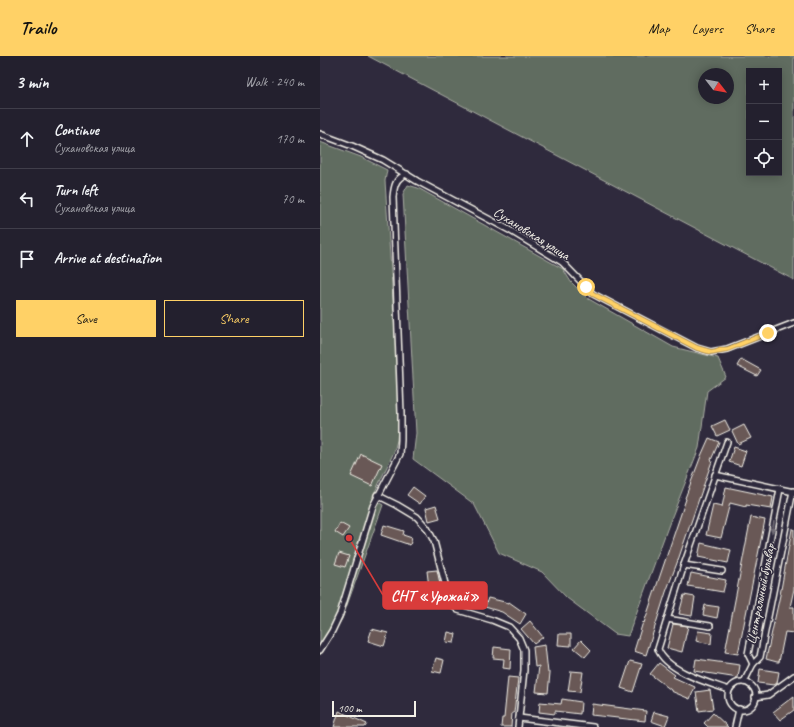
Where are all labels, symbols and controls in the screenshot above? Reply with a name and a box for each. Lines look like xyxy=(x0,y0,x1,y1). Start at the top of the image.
text: Trailo xyxy=(20,16,56,40)
text: Map xyxy=(648,20,670,37)
text: Layers xyxy=(692,20,723,37)
text: Share xyxy=(745,20,774,37)
north arrow xyxy=(698,68,734,104)
map controls xyxy=(746,68,782,176)
button: + xyxy=(746,68,782,104)
text: 3 min xyxy=(16,72,49,93)
text: Walk · 240 m xyxy=(245,74,304,90)
button: − xyxy=(746,104,782,140)
text: Continue xyxy=(54,121,99,140)
icon: ahead xyxy=(16,128,38,150)
text: 170 m xyxy=(276,131,304,147)
text: Сухановская улица xyxy=(54,140,135,156)
button: locate xyxy=(746,140,782,176)
text: Turn left xyxy=(54,181,97,200)
icon: left xyxy=(16,188,38,210)
text: 70 m xyxy=(282,191,304,207)
text: Сухановская улица xyxy=(54,200,135,216)
street label: Сухановская улица xyxy=(490,203,574,264)
icon: arrive xyxy=(16,248,38,270)
text: Arrive at destination xyxy=(54,249,161,268)
route start xyxy=(577,278,595,296)
button: Save xyxy=(16,300,156,337)
button: Share xyxy=(164,300,304,337)
route end xyxy=(759,324,777,342)
one-way arrow xyxy=(769,521,775,534)
street label: Центральный бульвар xyxy=(742,542,779,646)
callout: СНТ «Урожай» xyxy=(383,582,487,609)
text: СНТ «Урожай» xyxy=(391,587,479,606)
scale bar xyxy=(332,699,416,718)
text: 100 m xyxy=(338,701,362,715)

